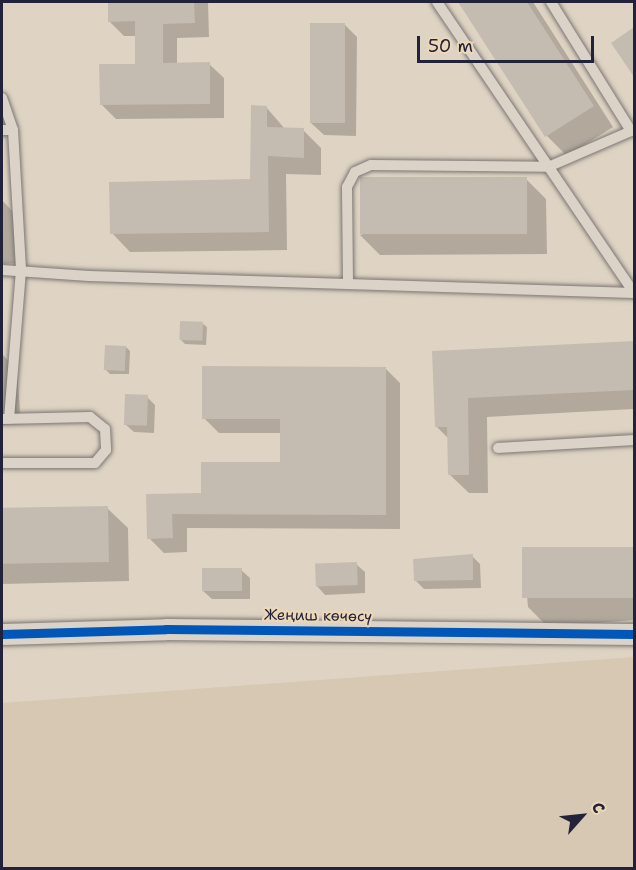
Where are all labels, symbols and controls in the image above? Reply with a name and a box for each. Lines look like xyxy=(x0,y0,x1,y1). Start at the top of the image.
scale bar xyxy=(420,24,597,62)
text: 50 m xyxy=(428,34,473,58)
street label: Жеңиш көчөсү xyxy=(264,606,372,626)
north arrow xyxy=(552,786,612,846)
text: С xyxy=(587,798,610,817)

